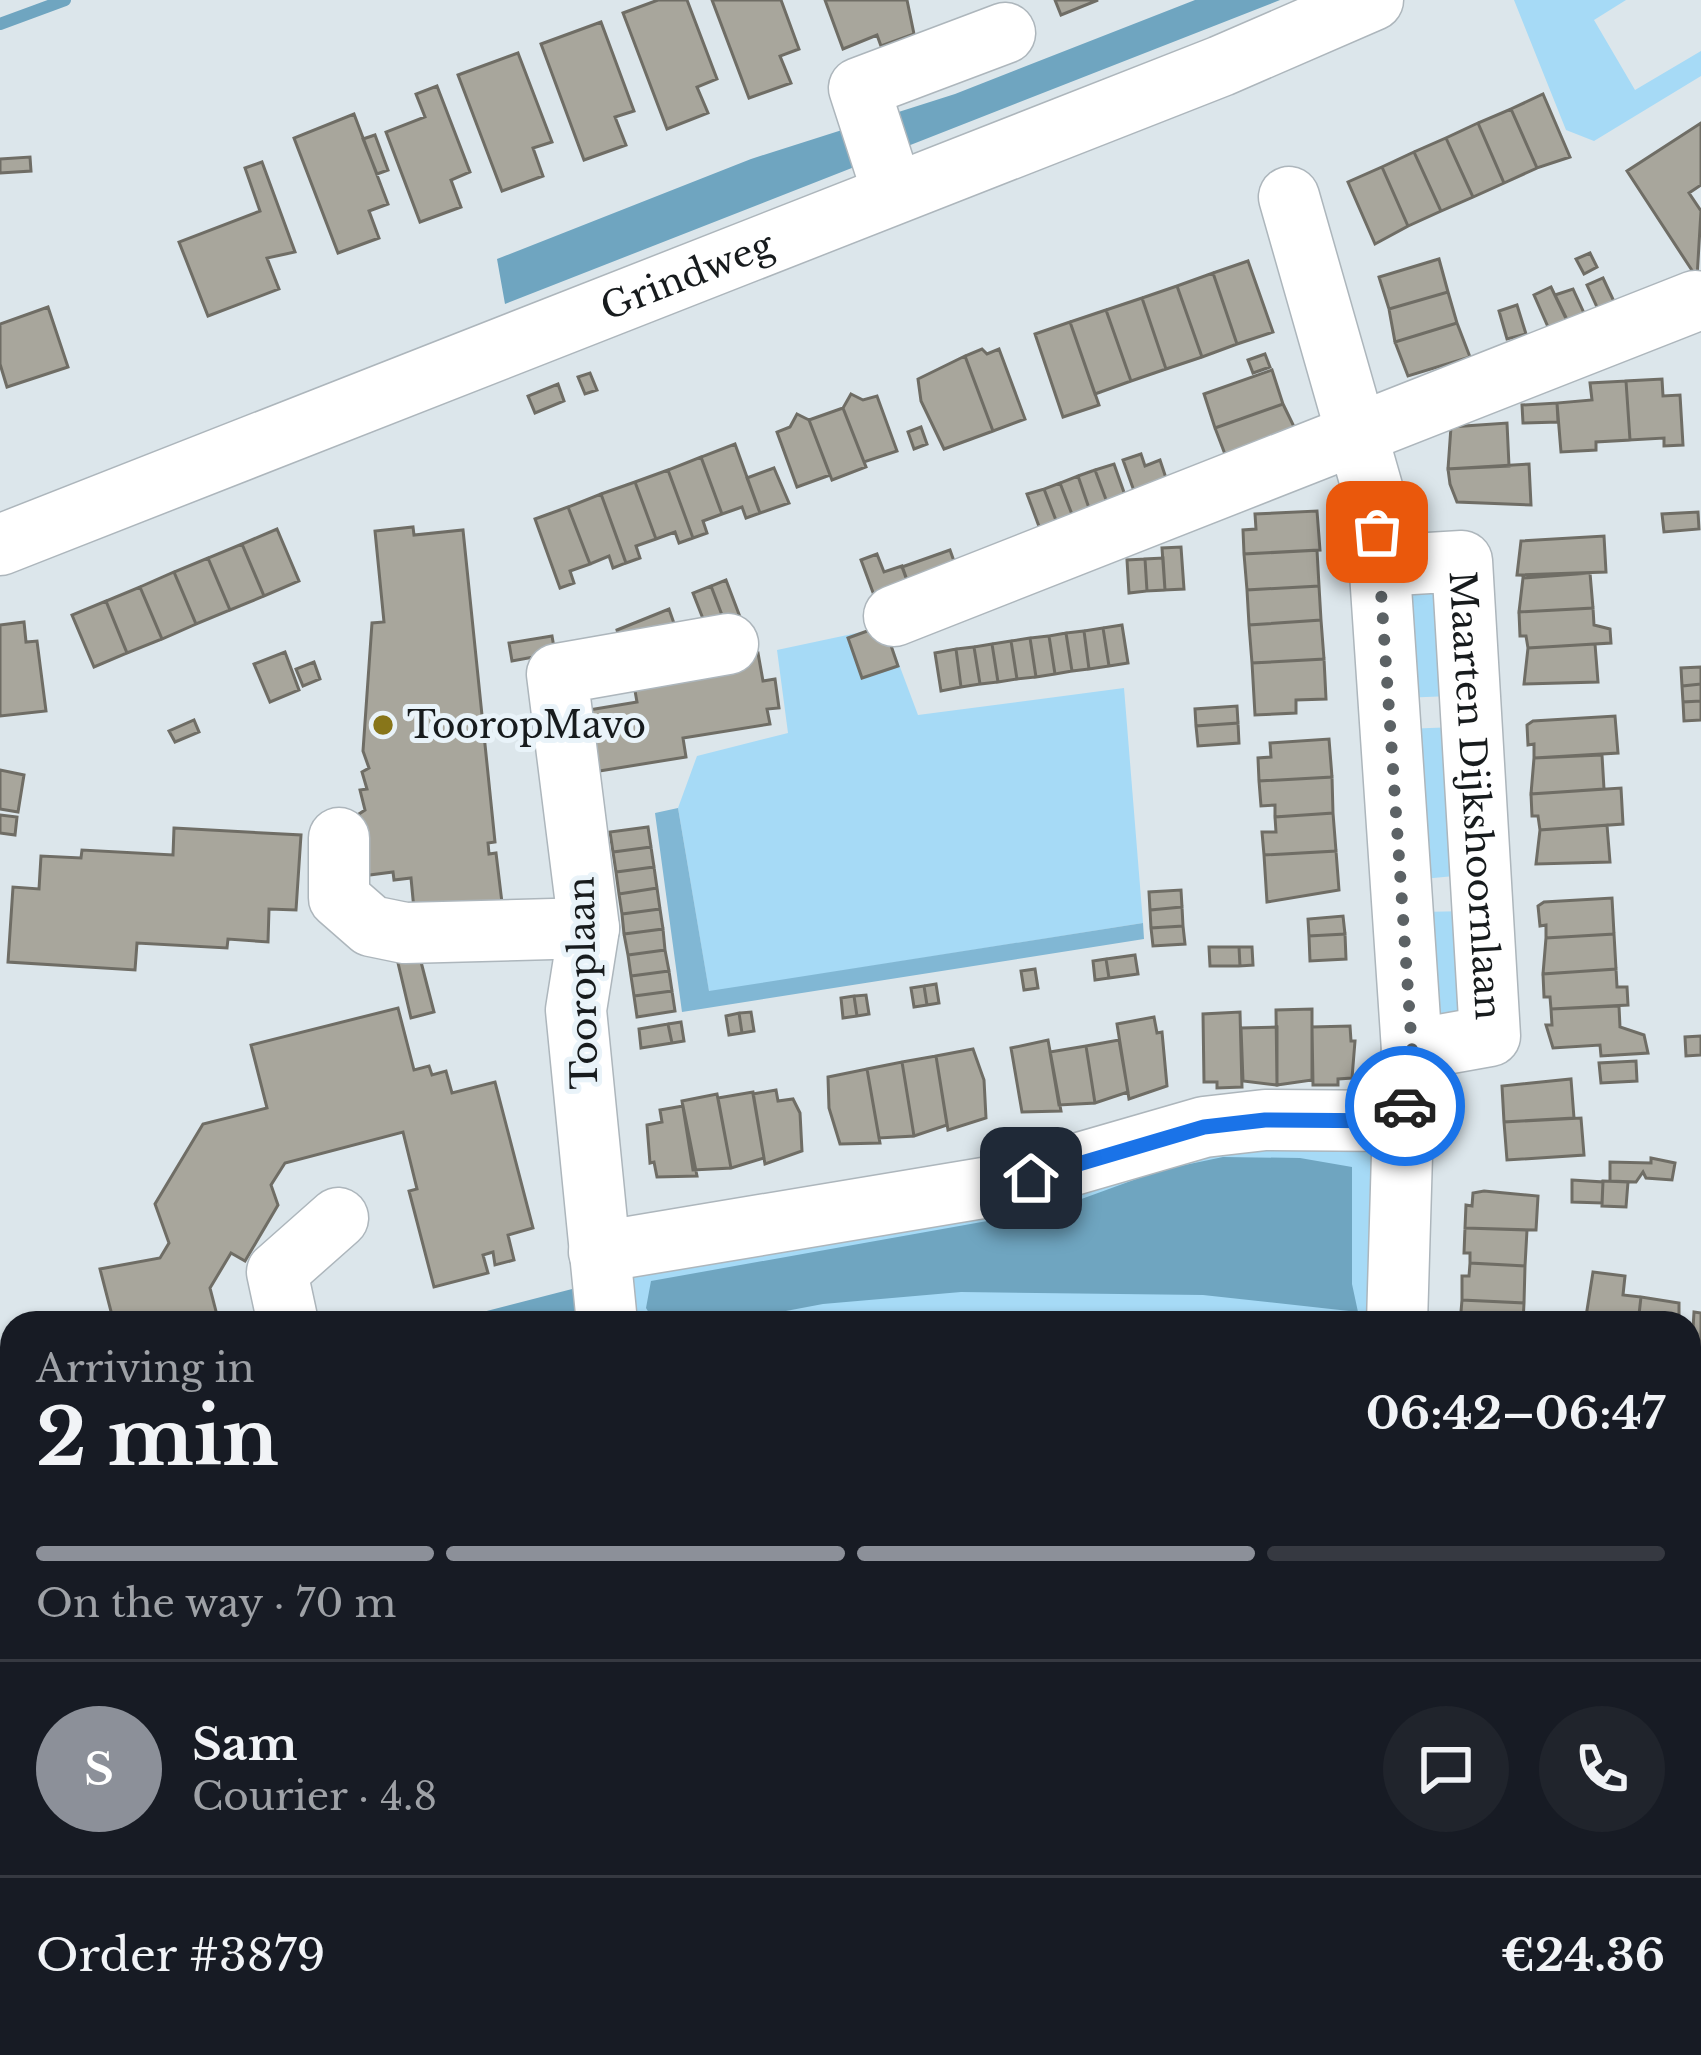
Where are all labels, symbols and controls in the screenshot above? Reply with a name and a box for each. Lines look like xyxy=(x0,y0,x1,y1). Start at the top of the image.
street label: Grindweg xyxy=(594,221,780,330)
pin xyxy=(1326,481,1428,583)
icon: bag xyxy=(1344,499,1410,565)
street label: Maarten Dijkshoornlaan xyxy=(1440,570,1512,1021)
place label: TooropMavo xyxy=(407,703,646,748)
marker: TooropMavo xyxy=(370,712,396,738)
street label: Tooroplaan xyxy=(559,876,607,1090)
courier xyxy=(1345,1046,1465,1166)
icon: car xyxy=(1372,1073,1438,1139)
pin xyxy=(980,1127,1082,1229)
icon: home xyxy=(998,1145,1064,1211)
text: Arriving in xyxy=(36,1344,255,1393)
text: 06:42–06:47 xyxy=(1366,1385,1665,1441)
text: 2 min xyxy=(36,1389,279,1486)
text: On the way · 70 m xyxy=(36,1579,396,1628)
button: chat xyxy=(1383,1706,1509,1832)
button: phone xyxy=(1539,1706,1665,1832)
text: Sam xyxy=(192,1716,297,1772)
text: S xyxy=(84,1741,114,1797)
text: Courier · 4.8 xyxy=(192,1772,437,1821)
text: Order #3879 xyxy=(36,1927,325,1983)
text: €24.36 xyxy=(1501,1927,1665,1983)

